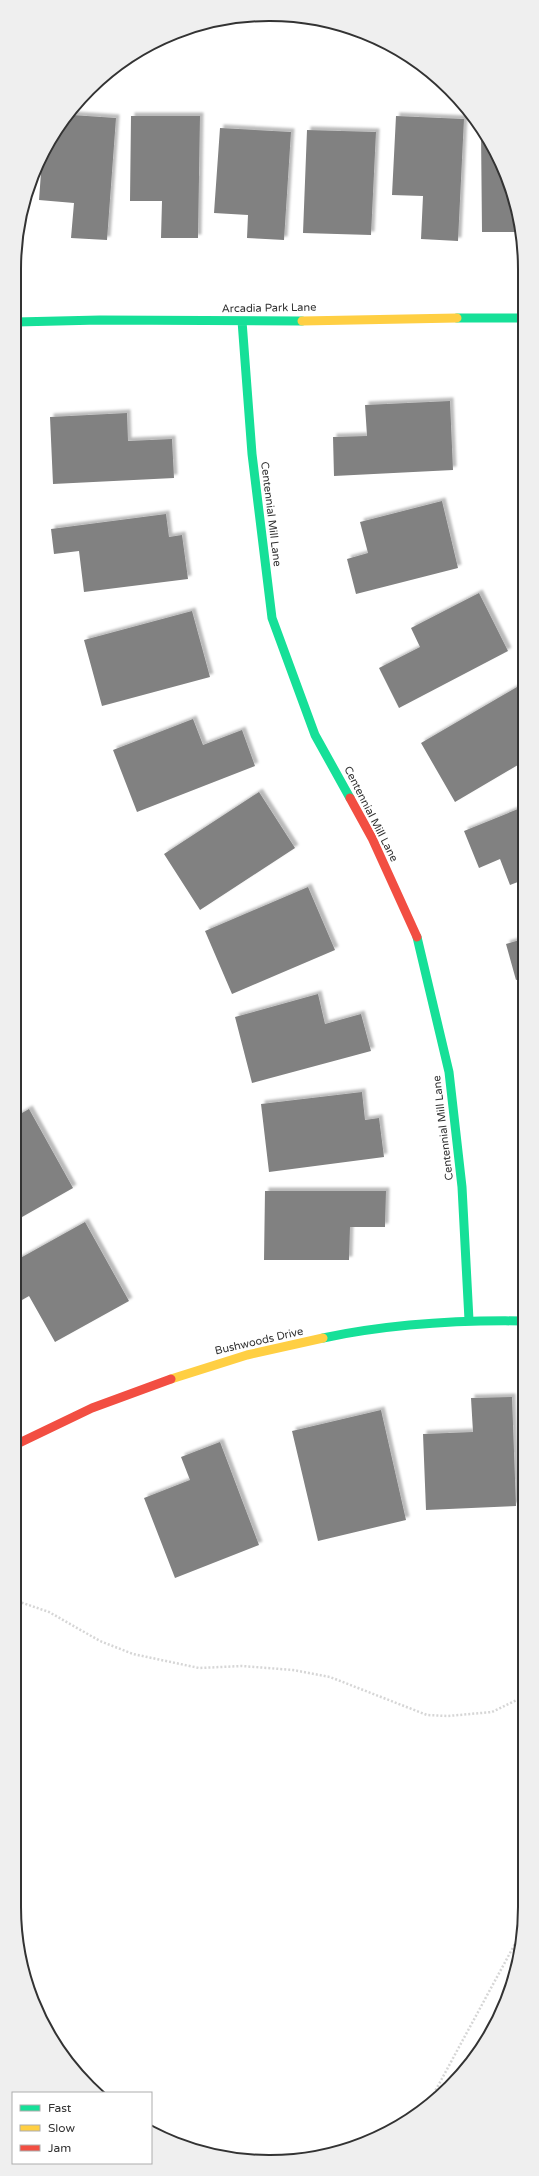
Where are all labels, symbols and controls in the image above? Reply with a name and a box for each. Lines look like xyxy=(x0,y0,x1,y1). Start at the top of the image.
street label: Arcadia Park Lane xyxy=(222,301,316,315)
street label: Centennial Mill Lane xyxy=(258,461,284,567)
street label: Centennial Mill Lane xyxy=(341,764,401,864)
street label: Centennial Mill Lane xyxy=(430,1075,456,1181)
street label: Bushwoods Drive xyxy=(214,1325,304,1357)
legend xyxy=(12,2092,152,2164)
text: Fast xyxy=(48,2101,72,2115)
text: Slow xyxy=(48,2121,75,2135)
text: Jam xyxy=(48,2141,71,2155)

